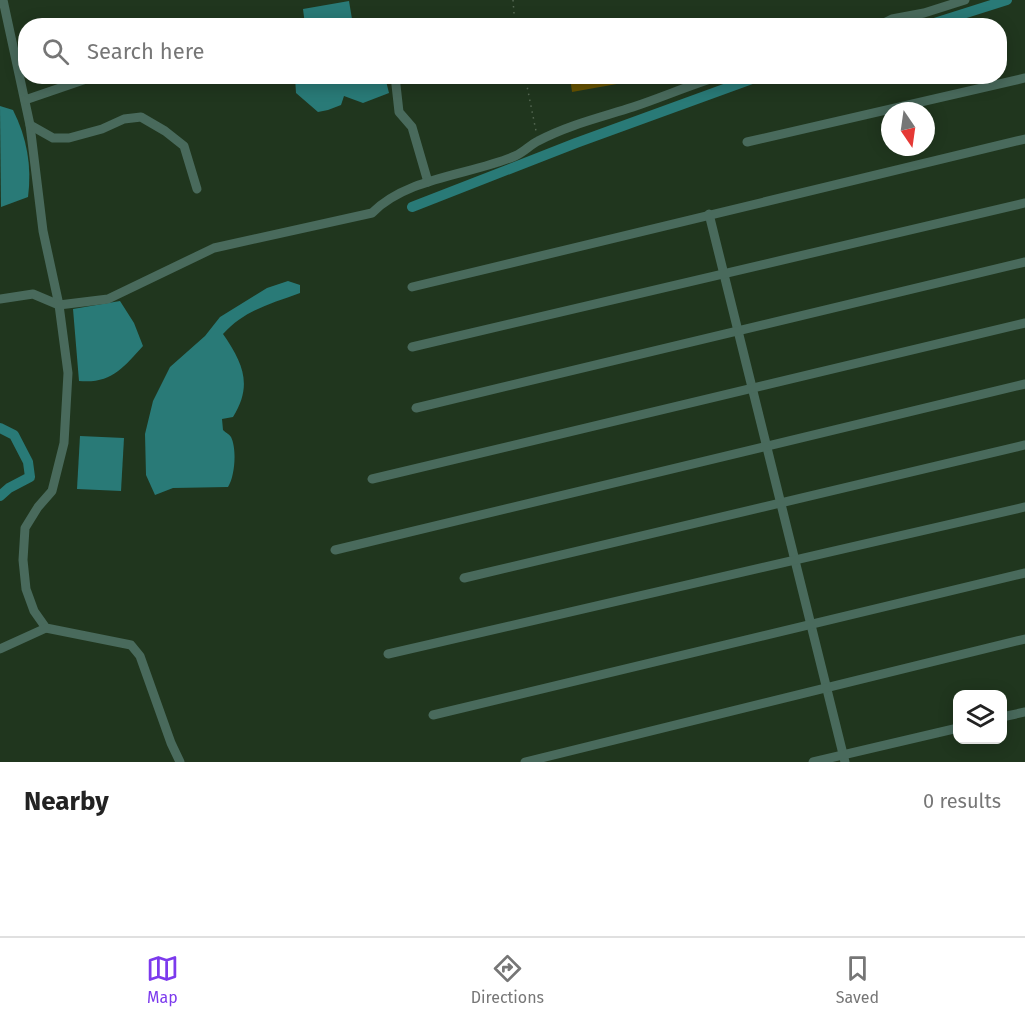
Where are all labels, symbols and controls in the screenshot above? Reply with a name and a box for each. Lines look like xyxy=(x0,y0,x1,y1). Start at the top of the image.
search box xyxy=(18,18,1007,84)
icon: search xyxy=(39,35,72,68)
text: Search here xyxy=(87,38,205,65)
north arrow xyxy=(881,102,935,156)
map controls xyxy=(953,690,1007,744)
button: layers xyxy=(953,690,1007,744)
text: Nearby xyxy=(24,786,109,817)
text: 0 results xyxy=(923,789,1001,813)
tab: Map xyxy=(146,952,179,1007)
tab: Directions xyxy=(471,952,544,1007)
tab: Saved xyxy=(836,952,879,1007)

